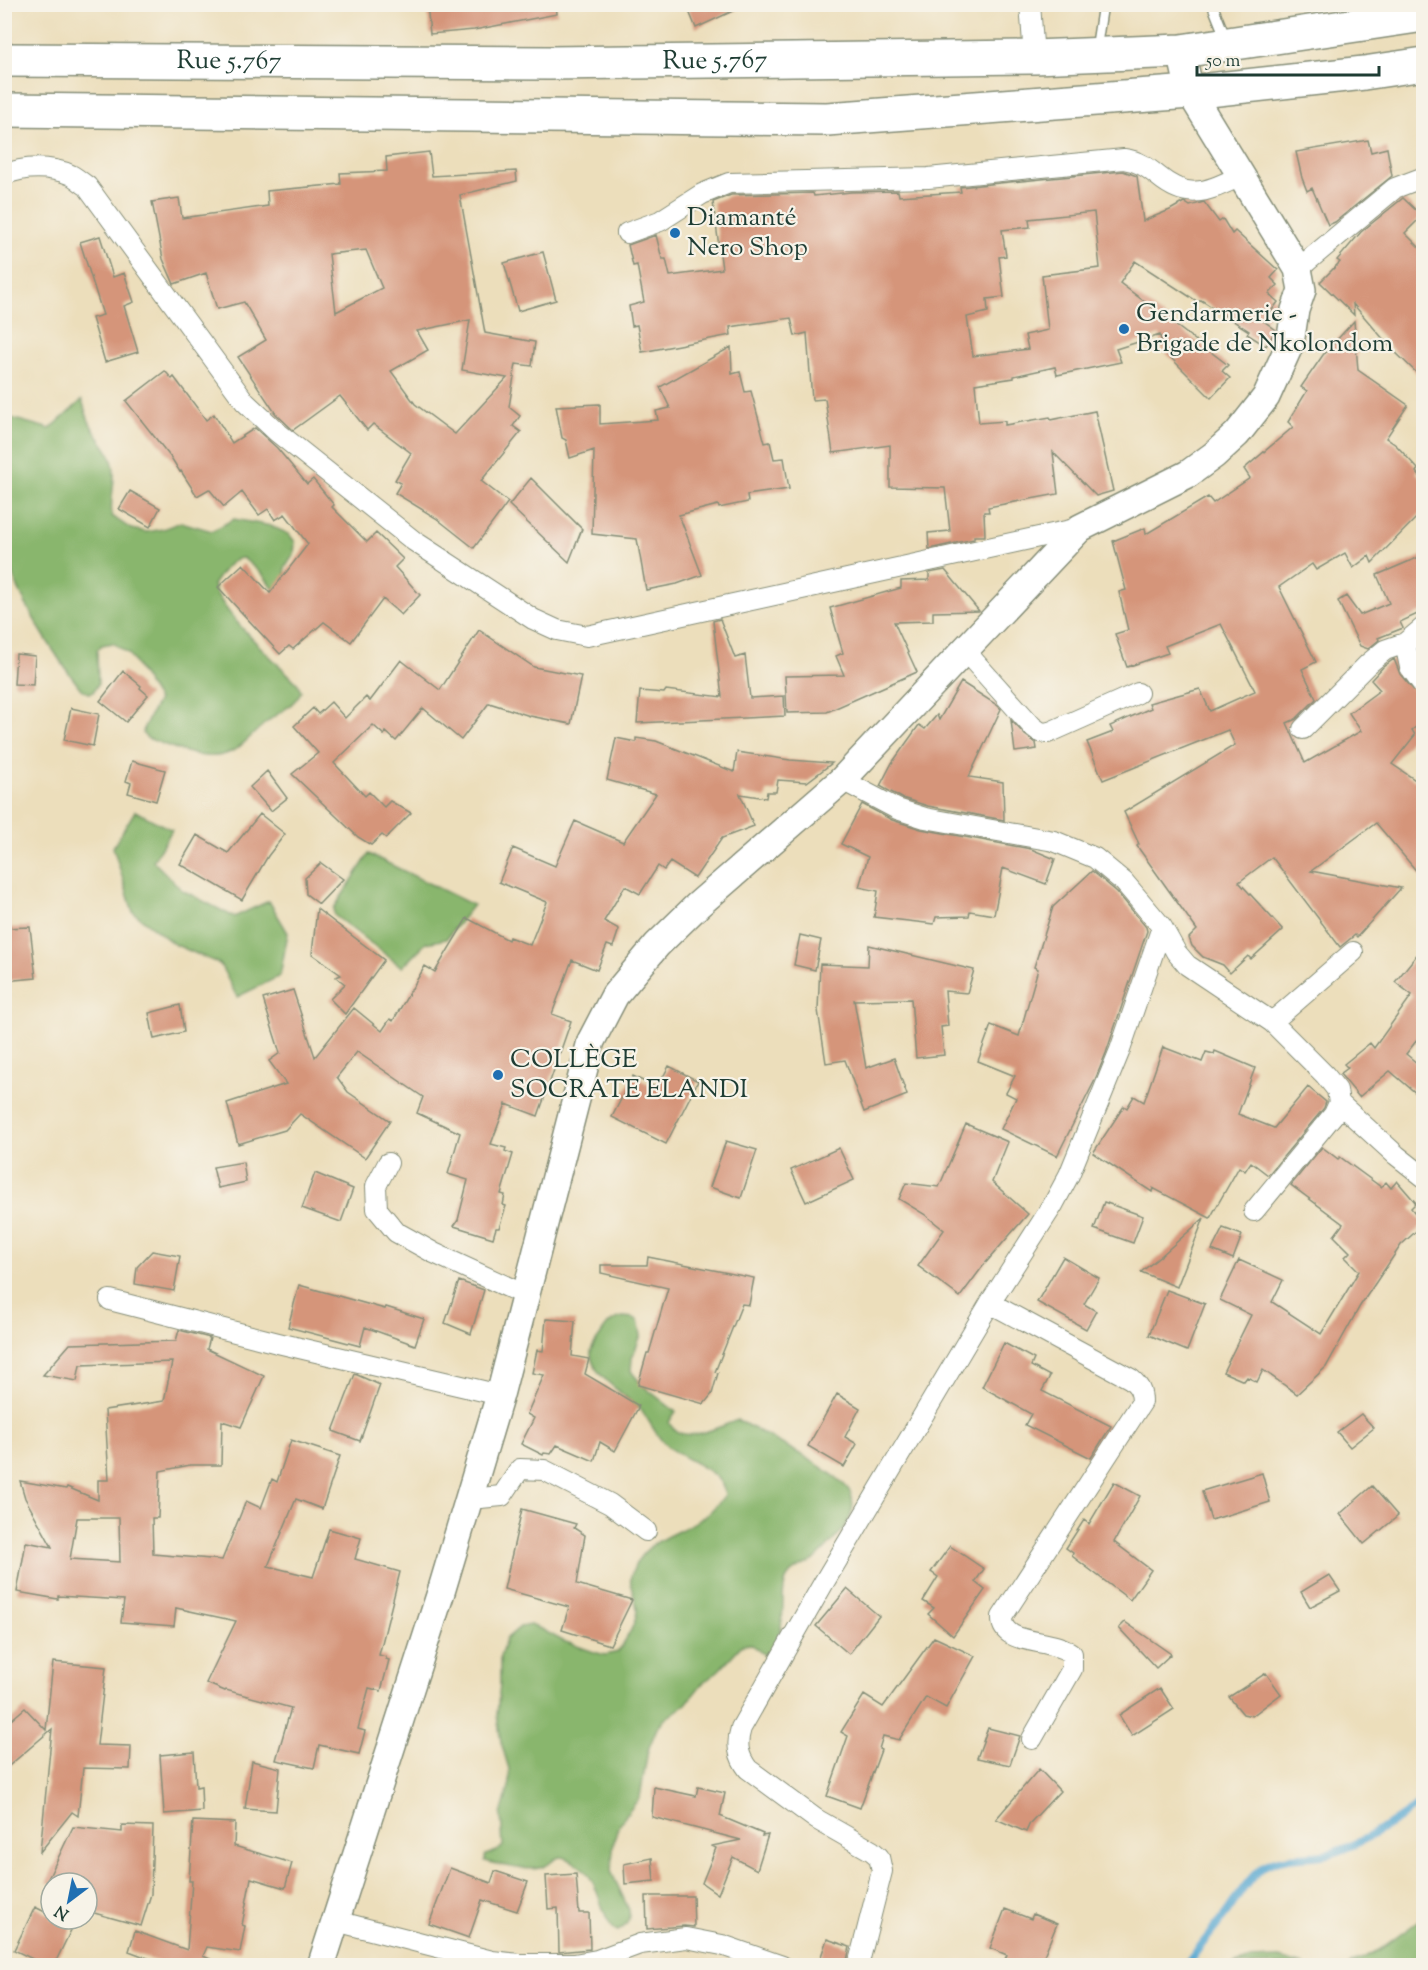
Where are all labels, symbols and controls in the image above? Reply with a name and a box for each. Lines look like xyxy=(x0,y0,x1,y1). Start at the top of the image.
scale bar xyxy=(1197,39,1378,77)
street label: Rue 5.767 xyxy=(176,42,282,80)
street label: Rue 5.767 xyxy=(662,42,768,80)
text: 50 m xyxy=(1205,49,1241,75)
place label: Diamanté Nero Shop xyxy=(687,200,808,267)
marker: Diamanté Nero Shop xyxy=(668,226,682,240)
place label: Gendarmerie - Brigade de Nkolondom xyxy=(1136,296,1393,363)
marker: Gendarmerie - Brigade de Nkolondom xyxy=(1117,322,1131,336)
place label: COLLÈGE SOCRATE ELANDI xyxy=(510,1042,749,1109)
marker: COLLÈGE SOCRATE ELANDI xyxy=(491,1068,505,1082)
north arrow xyxy=(39,1871,99,1931)
text: N xyxy=(51,1898,74,1925)

